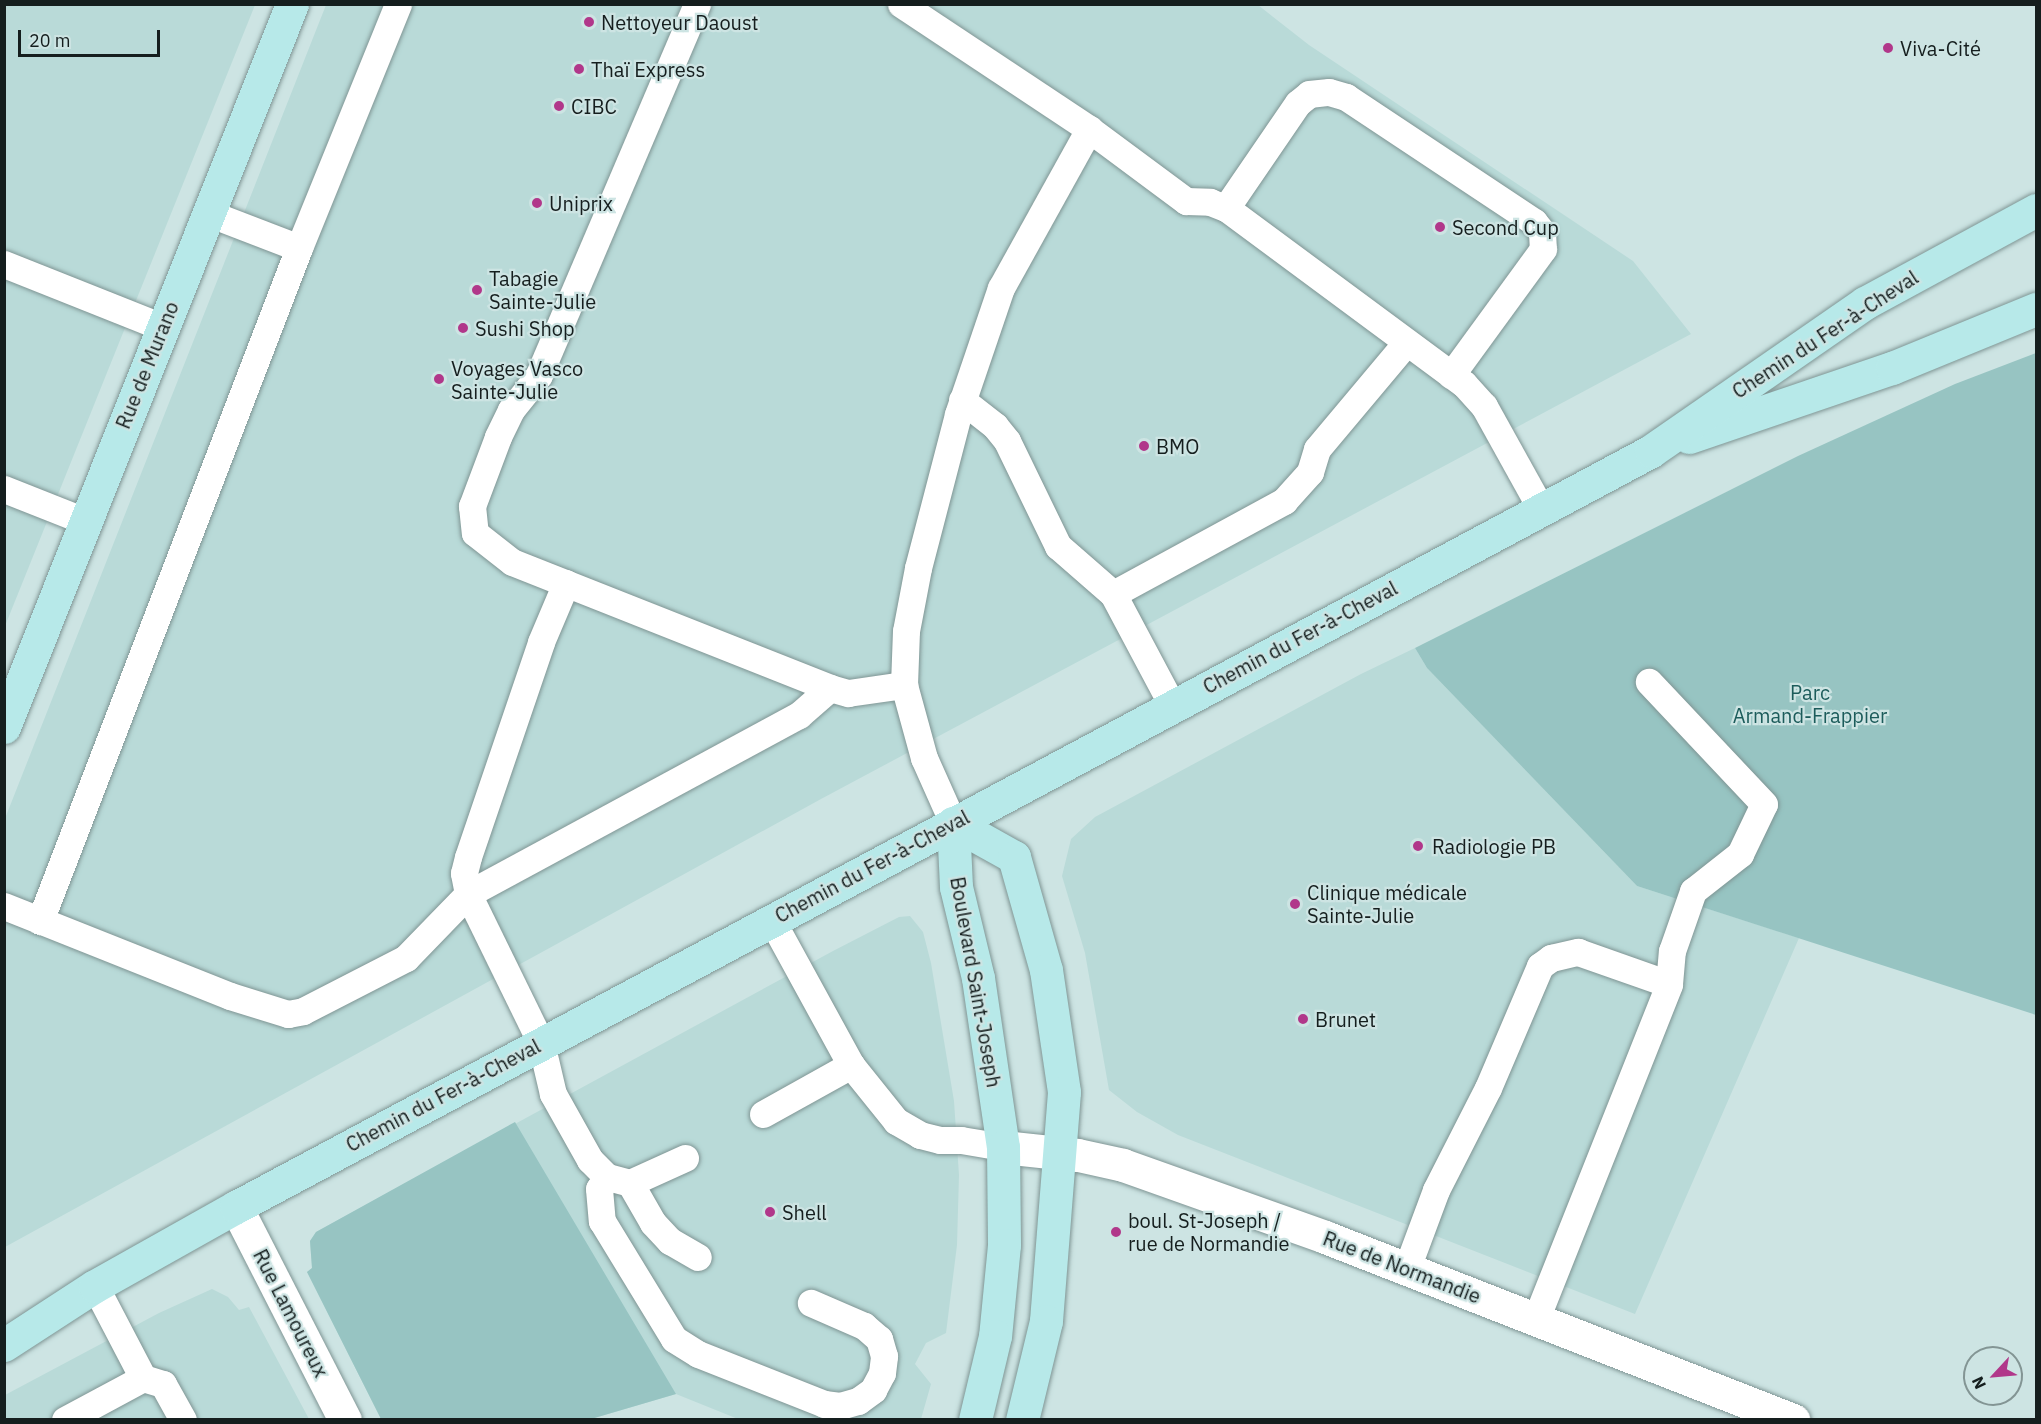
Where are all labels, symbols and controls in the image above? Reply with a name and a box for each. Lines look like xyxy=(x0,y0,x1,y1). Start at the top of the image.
place label: Nettoyeur Daoust xyxy=(601,10,759,34)
marker: Nettoyeur Daoust xyxy=(582,15,596,29)
scale bar xyxy=(21,18,164,56)
text: 20 m xyxy=(29,29,71,52)
place label: Viva-Cité xyxy=(1900,36,1981,60)
marker: Viva-Cité xyxy=(1881,41,1895,55)
place label: Thaï Express xyxy=(591,57,705,81)
marker: Thaï Express xyxy=(572,62,586,76)
place label: CIBC xyxy=(571,94,617,118)
marker: CIBC xyxy=(552,99,566,113)
place label: Uniprix xyxy=(549,191,613,215)
marker: Uniprix xyxy=(530,196,544,210)
place label: Second Cup xyxy=(1452,215,1559,239)
marker: Second Cup xyxy=(1433,220,1447,234)
street label: Chemin du Fer-à-Cheval xyxy=(1728,265,1922,403)
place label: Tabagie Sainte-Julie xyxy=(489,266,596,313)
marker: Tabagie Sainte-Julie xyxy=(470,283,484,297)
street label: Rue de Murano xyxy=(111,298,183,432)
place label: Sushi Shop xyxy=(475,316,575,340)
marker: Sushi Shop xyxy=(456,321,470,335)
place label: Voyages Vasco Sainte-Julie xyxy=(451,356,583,403)
marker: Voyages Vasco Sainte-Julie xyxy=(432,372,446,386)
place label: BMO xyxy=(1156,434,1199,458)
marker: BMO xyxy=(1137,439,1151,453)
street label: Chemin du Fer-à-Cheval xyxy=(1199,576,1401,698)
park label: Parc Armand-Frappier xyxy=(1733,680,1887,727)
street label: Chemin du Fer-à-Cheval xyxy=(771,805,973,927)
place label: Radiologie PB xyxy=(1432,834,1556,858)
marker: Radiologie PB xyxy=(1409,837,1427,855)
street label: Boulevard Saint-Joseph xyxy=(946,875,1006,1089)
place label: Clinique médicale Sainte-Julie xyxy=(1307,880,1467,927)
marker: Clinique médicale Sainte-Julie xyxy=(1288,897,1302,911)
place label: Brunet xyxy=(1315,1007,1376,1031)
marker: Brunet xyxy=(1296,1012,1310,1026)
street label: Chemin du Fer-à-Cheval xyxy=(342,1034,544,1156)
place label: Shell xyxy=(782,1200,827,1224)
marker: Shell xyxy=(763,1205,777,1219)
place label: boul. St-Joseph / rue de Normandie xyxy=(1128,1208,1289,1255)
marker: boul. St-Joseph / rue de Normandie xyxy=(1109,1225,1123,1239)
street label: Rue de Normandie xyxy=(1320,1226,1484,1308)
street label: Rue Lamoureux xyxy=(248,1245,334,1381)
north arrow xyxy=(1963,1346,2023,1406)
text: N xyxy=(1967,1373,1990,1393)

